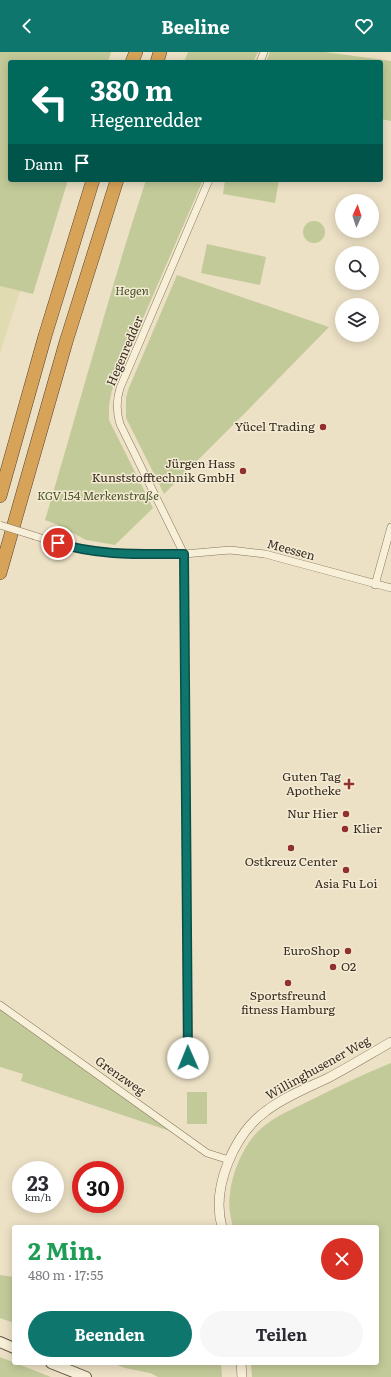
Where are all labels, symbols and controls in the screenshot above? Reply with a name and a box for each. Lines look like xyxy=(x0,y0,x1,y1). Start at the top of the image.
text: Beeline xyxy=(161,13,230,40)
icon: back xyxy=(16,15,38,37)
icon: heart xyxy=(353,15,375,37)
text: 380 m xyxy=(90,68,173,110)
icon: left xyxy=(24,76,76,128)
text: Hegenredder xyxy=(90,106,202,133)
text: Dann xyxy=(24,152,63,175)
icon: arrive xyxy=(71,152,93,174)
north arrow xyxy=(335,194,379,238)
map controls xyxy=(335,194,379,342)
button: search xyxy=(335,246,379,290)
park label: Hegen xyxy=(115,281,149,299)
button: layers xyxy=(335,298,379,342)
street label: Hegenredder xyxy=(101,312,147,388)
place label: Yücel Trading xyxy=(235,417,315,435)
marker: Yücel Trading xyxy=(318,422,328,432)
place label: Jürgen Hass Kunststofftechnik GmbH xyxy=(92,454,236,486)
marker: Jürgen Hass Kunststofftechnik GmbH xyxy=(238,466,248,476)
park label: KGV 154 Merkenstraße xyxy=(37,486,159,504)
pin xyxy=(41,526,75,560)
icon: arrive xyxy=(47,532,69,554)
street label: Meessen xyxy=(265,534,317,564)
place label: Guten Tag Apotheke xyxy=(282,767,341,799)
marker: Guten Tag Apotheke xyxy=(344,779,354,789)
place label: Nur Hier xyxy=(287,804,338,822)
marker: Nur Hier xyxy=(341,809,351,819)
place label: Klier xyxy=(353,819,382,837)
marker: Klier xyxy=(340,824,350,834)
marker: Ostkreuz Center xyxy=(286,843,296,853)
place label: Ostkreuz Center xyxy=(245,852,338,870)
marker: Asia Fu Loi xyxy=(341,865,351,875)
place label: Asia Fu Loi xyxy=(315,874,377,892)
place label: EuroShop xyxy=(283,941,340,959)
marker: EuroShop xyxy=(343,946,353,956)
place label: O2 xyxy=(341,957,356,975)
marker: O2 xyxy=(328,962,338,972)
marker: Sportsfreund fitness Hamburg xyxy=(283,978,293,988)
place label: Sportsfreund fitness Hamburg xyxy=(241,986,335,1018)
street label: Willinghusener Weg xyxy=(262,1031,373,1103)
position arrow xyxy=(167,1037,209,1079)
street label: Grenzweg xyxy=(92,1051,150,1099)
speed limit sign: 30 xyxy=(72,1161,124,1213)
text: 23 xyxy=(27,1167,49,1197)
text: km/h xyxy=(25,1189,51,1204)
text: 2 Min. xyxy=(28,1232,103,1267)
button: close xyxy=(321,1238,363,1280)
text: 480 m · 17:55 xyxy=(28,1265,103,1284)
button: Beenden xyxy=(28,1311,192,1357)
button: Teilen xyxy=(200,1311,363,1357)

